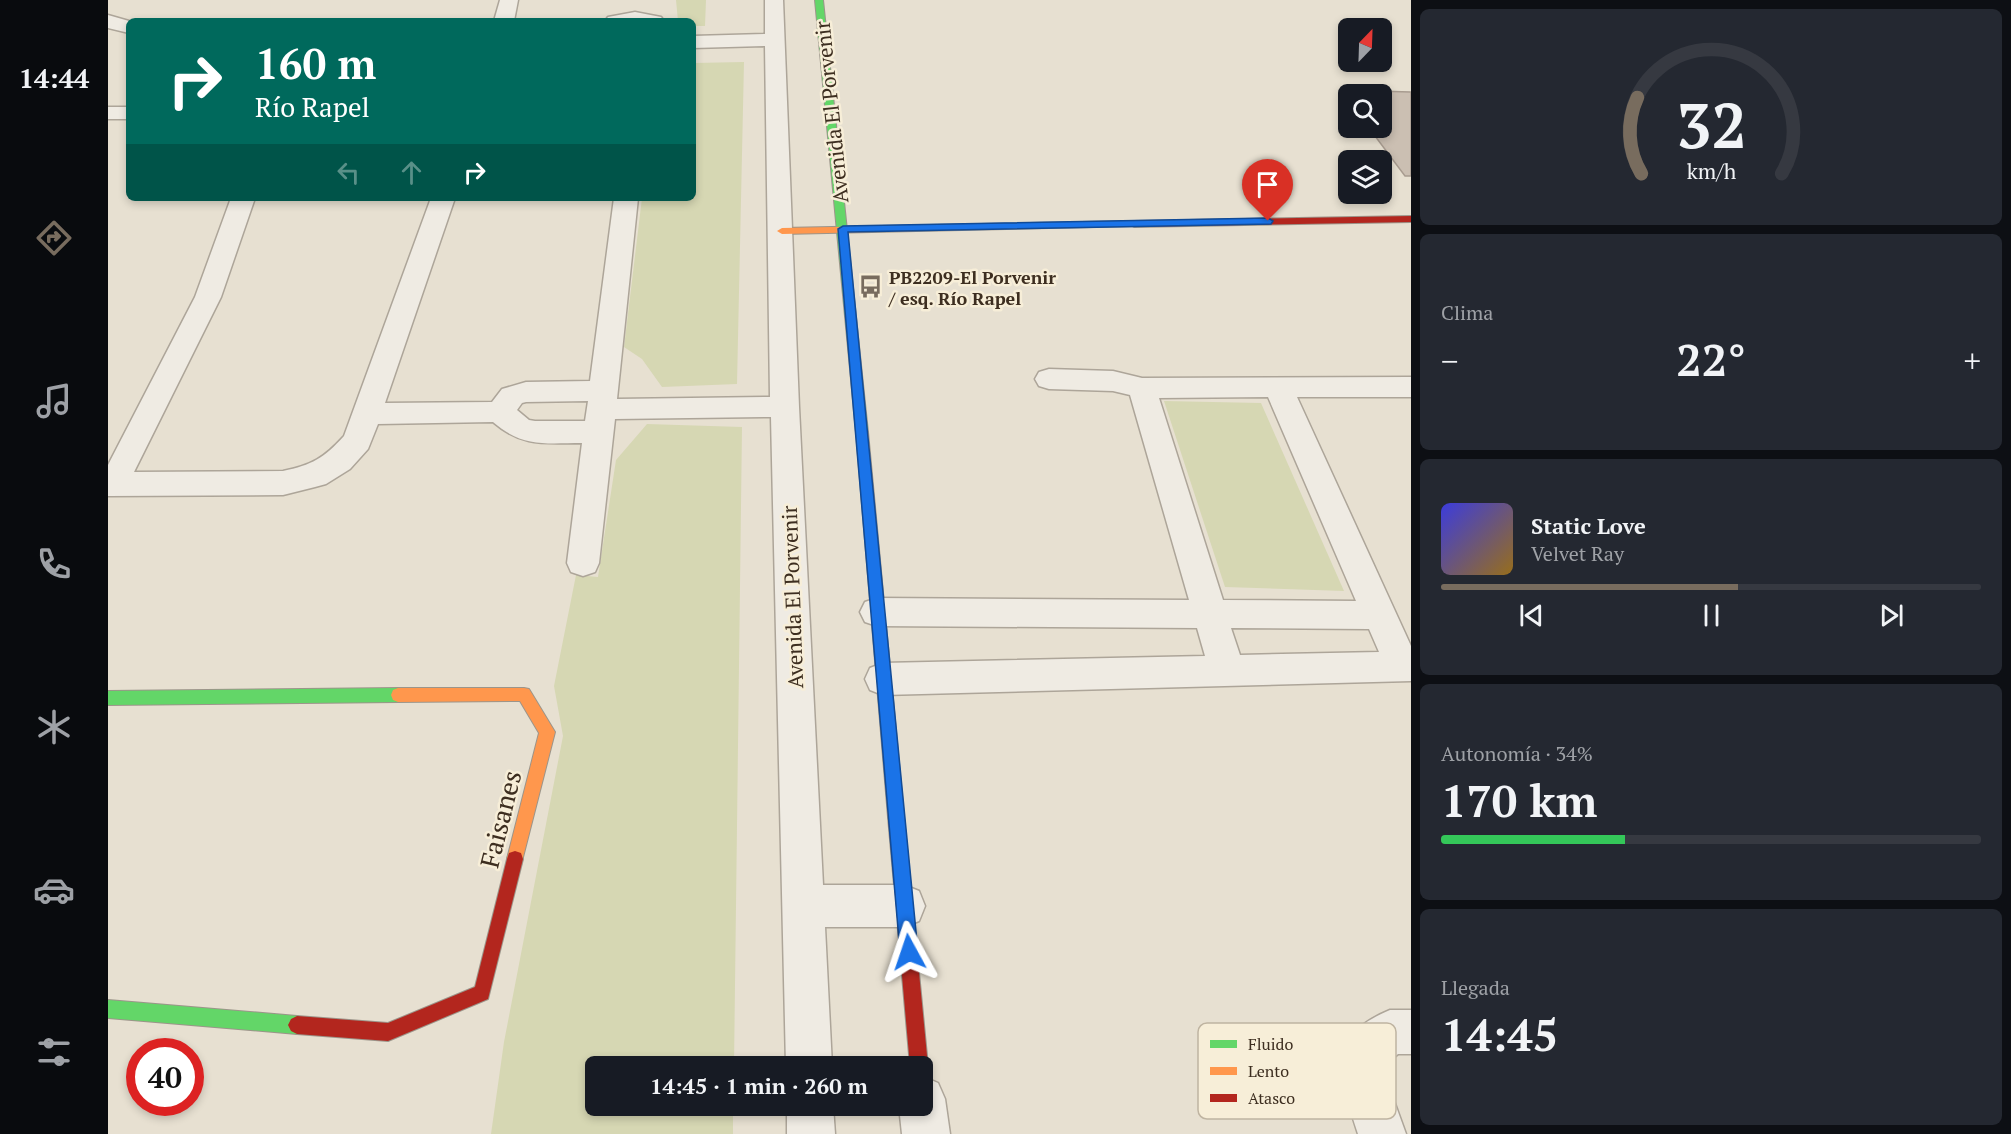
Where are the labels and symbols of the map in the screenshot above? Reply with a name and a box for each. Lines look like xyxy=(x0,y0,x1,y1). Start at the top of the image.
north arrow xyxy=(1338,18,1392,72)
street label: Avenida El Porvenir xyxy=(808,19,854,205)
pin xyxy=(1242,159,1293,221)
place label: PB2209-El Porvenir / esq. Río Rapel xyxy=(888,265,1056,310)
bus stop icon: PB2209-El Porvenir / esq. Río Rapel xyxy=(858,274,884,300)
street label: Avenida El Porvenir xyxy=(775,505,809,689)
street label: Faisanes xyxy=(471,767,529,871)
position arrow xyxy=(877,920,941,984)
legend xyxy=(1198,1023,1396,1119)
text: Fluido xyxy=(1248,1033,1293,1055)
speed limit sign: 40 xyxy=(126,1038,204,1116)
text: Lento xyxy=(1248,1060,1289,1082)
text: Atasco xyxy=(1248,1087,1295,1109)

